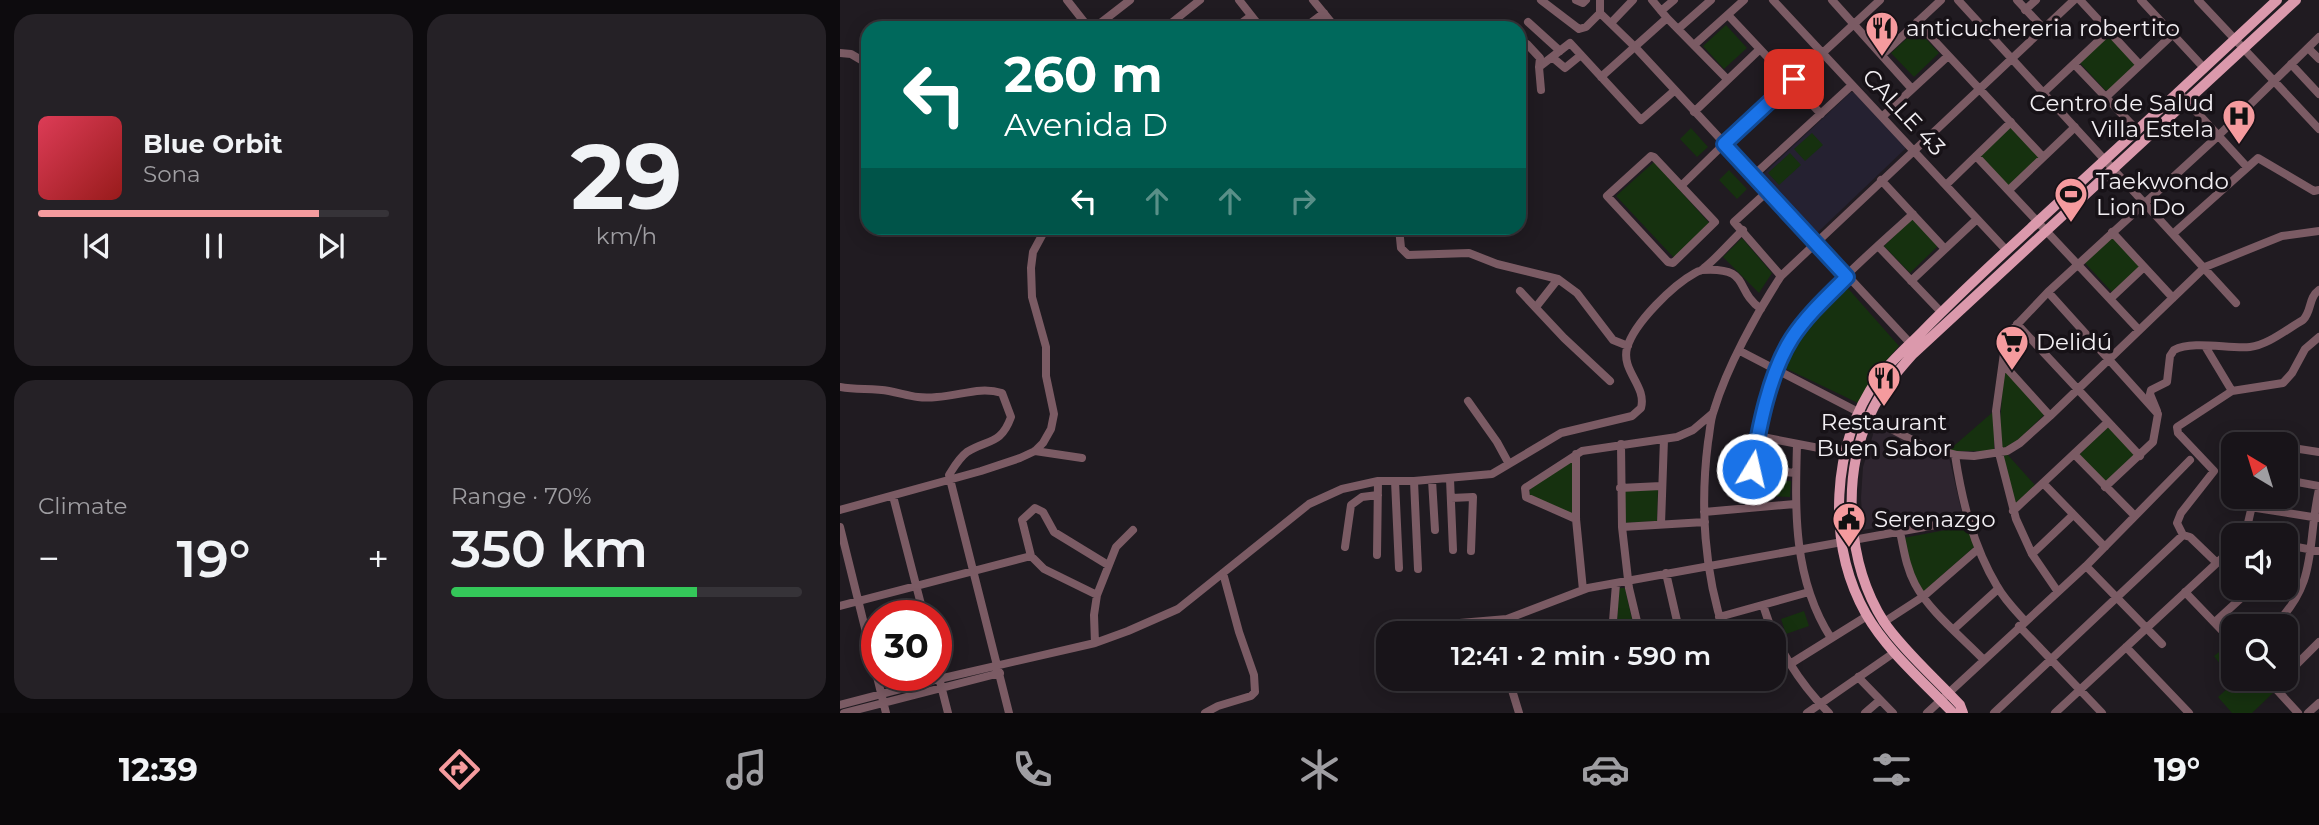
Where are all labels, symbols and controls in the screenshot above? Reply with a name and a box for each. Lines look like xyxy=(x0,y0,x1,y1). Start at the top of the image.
restaurant icon: anticuchereria robertito xyxy=(1863,9,1901,58)
place label: anticuchereria robertito xyxy=(1906,14,2180,42)
text: 260 m xyxy=(1004,45,1163,104)
icon: left xyxy=(889,49,980,140)
pin xyxy=(1764,49,1824,109)
icon: arrive xyxy=(1775,60,1813,98)
street label: CALLE 43 xyxy=(1857,63,1951,161)
place label: Centro de Salud Villa Estela xyxy=(2030,89,2214,143)
hospital icon: Centro de Salud Villa Estela xyxy=(2220,97,2258,146)
text: Avenida D xyxy=(1004,105,1168,144)
text: 29 xyxy=(571,121,682,232)
text: Blue Orbit xyxy=(143,128,282,160)
text: Sona xyxy=(143,160,201,188)
place label: Taekwondo Lion Do xyxy=(2096,167,2229,221)
sports icon: Taekwondo Lion Do xyxy=(2052,175,2090,224)
icon: left xyxy=(1065,182,1103,220)
icon: ahead xyxy=(1138,182,1176,220)
icon: ahead xyxy=(1211,182,1249,220)
icon: right xyxy=(1284,182,1322,220)
text: km/h xyxy=(596,222,657,250)
icon: previous xyxy=(78,227,116,265)
icon: pause xyxy=(195,227,233,265)
icon: next xyxy=(312,227,350,265)
supermarket icon: Delidú xyxy=(1993,323,2031,372)
place label: Delidú xyxy=(2036,328,2112,356)
restaurant icon: Restaurant Buen Sabor xyxy=(1865,359,1903,408)
place label: Restaurant Buen Sabor xyxy=(1816,408,1952,462)
position arrow xyxy=(1715,432,1789,506)
north arrow xyxy=(2221,432,2298,509)
map controls xyxy=(2221,432,2298,691)
text: Range · 70% xyxy=(451,482,592,510)
text: Climate xyxy=(38,492,127,520)
public building icon: Serenazgo xyxy=(1830,500,1868,549)
place label: Serenazgo xyxy=(1874,505,1996,533)
text: 350 km xyxy=(451,517,648,580)
button: sound xyxy=(2221,523,2298,600)
text: 19° xyxy=(176,527,251,590)
text: − xyxy=(38,535,60,582)
text: + xyxy=(367,535,389,582)
speed limit sign: 30 xyxy=(861,600,952,691)
button: search xyxy=(2221,614,2298,691)
text: 12:41 · 2 min · 590 m xyxy=(1451,640,1711,672)
icon: directions xyxy=(435,745,484,794)
icon: music xyxy=(722,745,771,794)
icon: phone xyxy=(1008,745,1057,794)
icon: climate xyxy=(1295,745,1344,794)
icon: car xyxy=(1581,745,1630,794)
icon: filters xyxy=(1867,745,1916,794)
text: 12:39 xyxy=(119,750,198,789)
text: 19° xyxy=(2154,750,2200,789)

